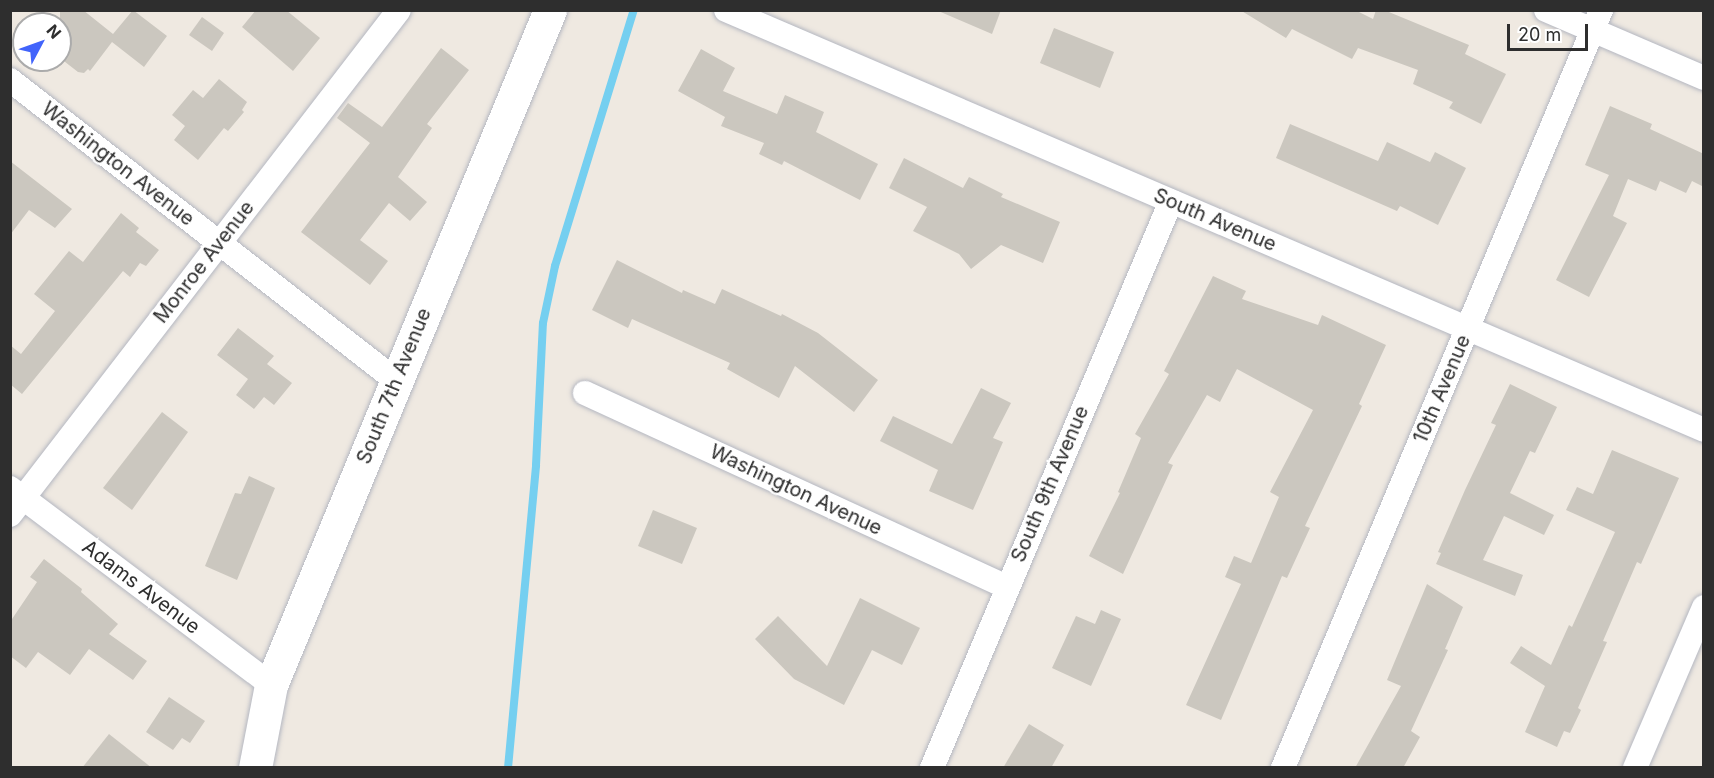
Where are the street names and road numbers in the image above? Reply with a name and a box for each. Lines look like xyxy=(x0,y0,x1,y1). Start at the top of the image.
street label: Washington Avenue xyxy=(37,97,199,231)
street label: South Avenue xyxy=(1150,183,1280,257)
street label: Monroe Avenue xyxy=(149,196,259,328)
street label: South 7th Avenue xyxy=(352,304,436,468)
street label: 10th Avenue xyxy=(1408,331,1476,447)
street label: South 9th Avenue xyxy=(1006,402,1094,566)
street label: Washington Avenue xyxy=(706,440,886,540)
street label: Adams Avenue xyxy=(77,535,205,639)

